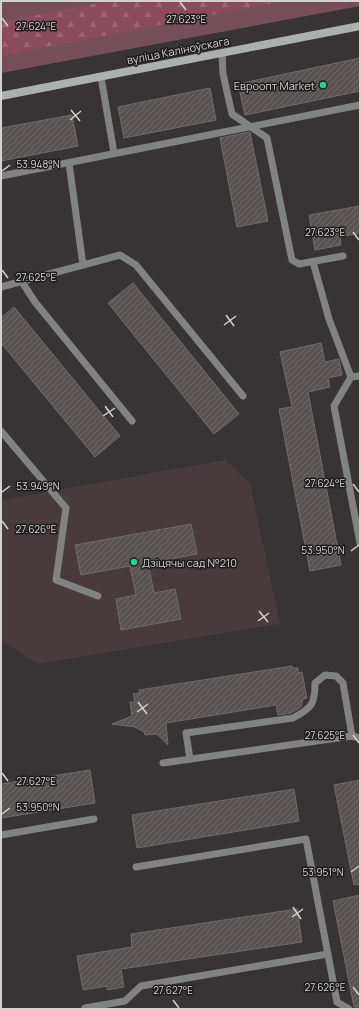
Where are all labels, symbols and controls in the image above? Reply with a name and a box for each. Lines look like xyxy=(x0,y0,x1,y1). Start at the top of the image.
text: 27.623°E xyxy=(166,12,206,26)
text: 27.624°E xyxy=(16,19,56,33)
street label: вуліца Каліноўскага xyxy=(126,33,230,67)
place label: Евроопт Market xyxy=(234,78,315,93)
marker: Евроопт Market xyxy=(318,80,328,90)
text: 53.948°N xyxy=(16,157,60,171)
text: 27.623°E xyxy=(305,225,345,239)
text: 27.625°E xyxy=(16,270,57,284)
text: 27.624°E xyxy=(305,476,345,490)
text: 53.949°N xyxy=(16,479,60,493)
text: 27.626°E xyxy=(16,522,57,536)
text: 53.950°N xyxy=(301,543,345,557)
place label: Дзіцячы сад №210 xyxy=(142,555,237,570)
marker: Дзіцячы сад №210 xyxy=(129,557,139,567)
text: 27.625°E xyxy=(305,728,346,742)
text: 27.627°E xyxy=(16,774,56,788)
text: 53.950°N xyxy=(16,800,60,814)
text: 53.951°N xyxy=(302,865,344,879)
text: 27.626°E xyxy=(305,980,346,994)
text: 27.627°E xyxy=(153,983,193,997)

